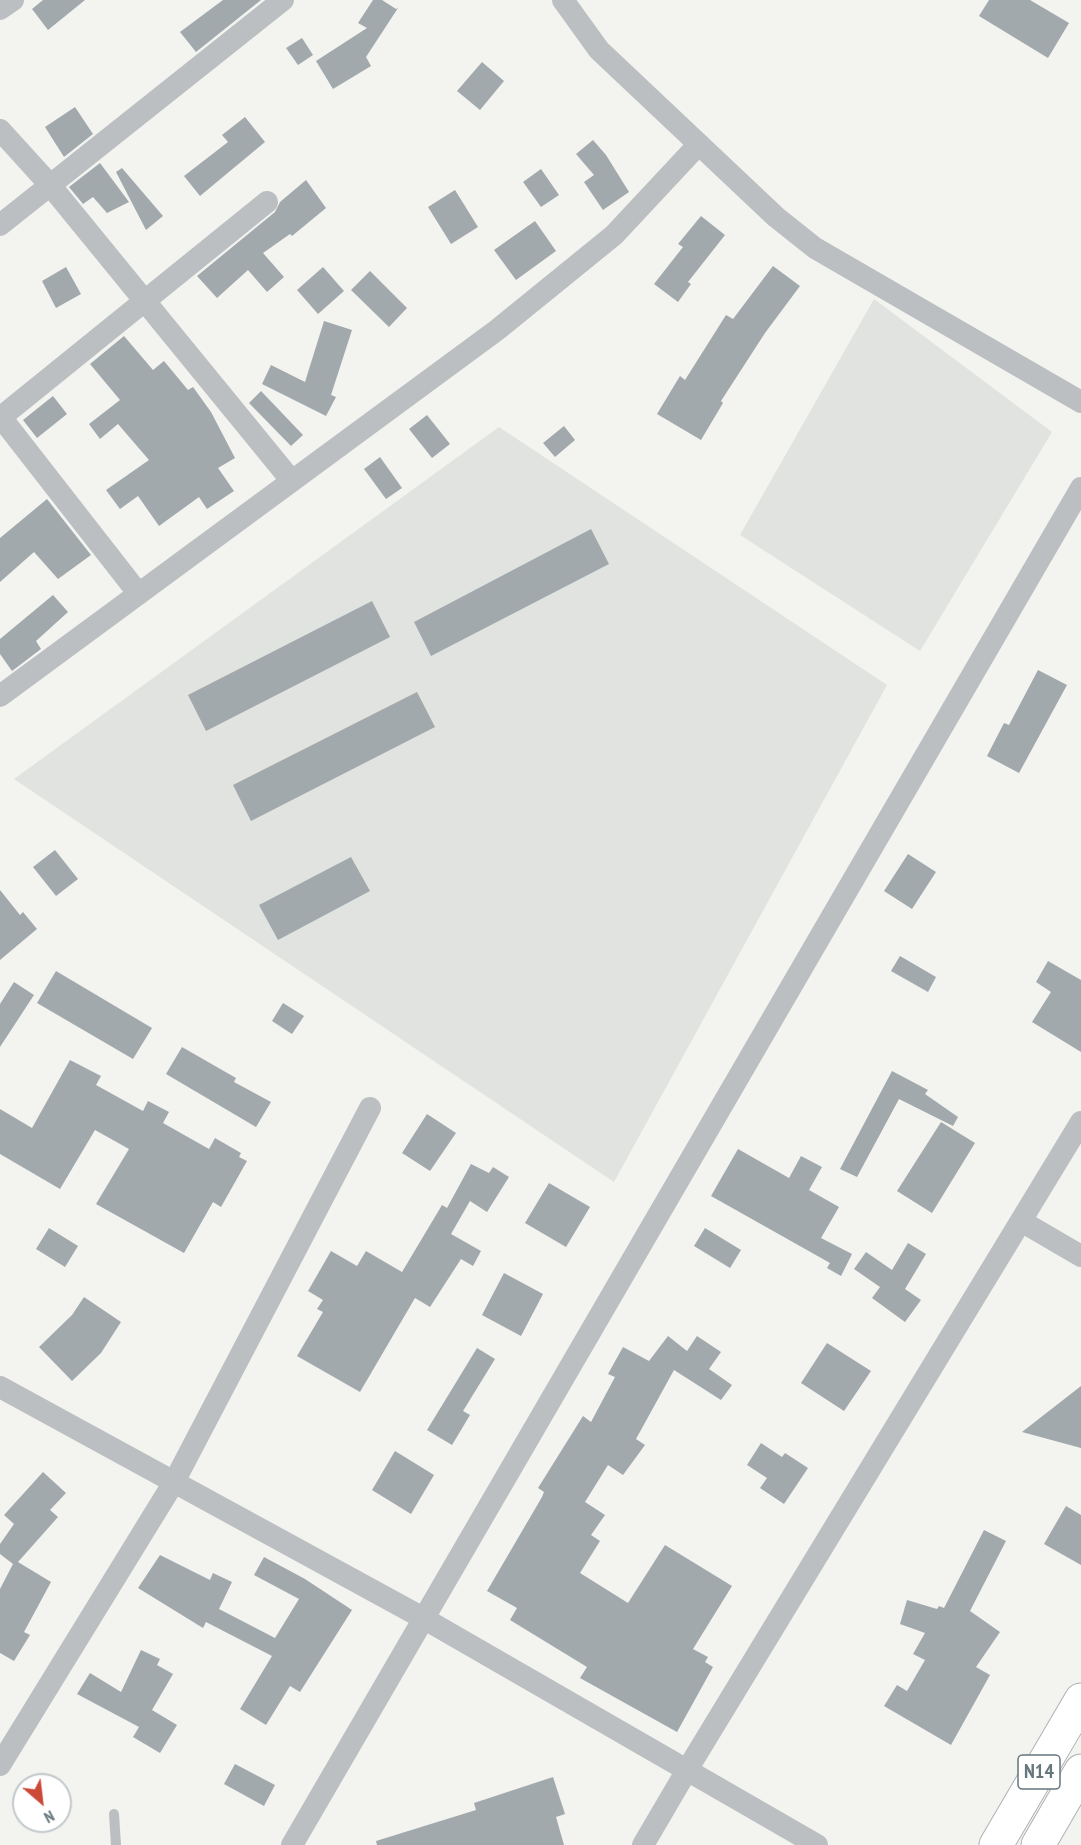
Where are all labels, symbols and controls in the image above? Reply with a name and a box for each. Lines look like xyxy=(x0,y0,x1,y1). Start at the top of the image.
road number: N14 xyxy=(1018,1755,1060,1789)
north arrow xyxy=(12,1773,72,1833)
text: N xyxy=(41,1806,58,1828)

